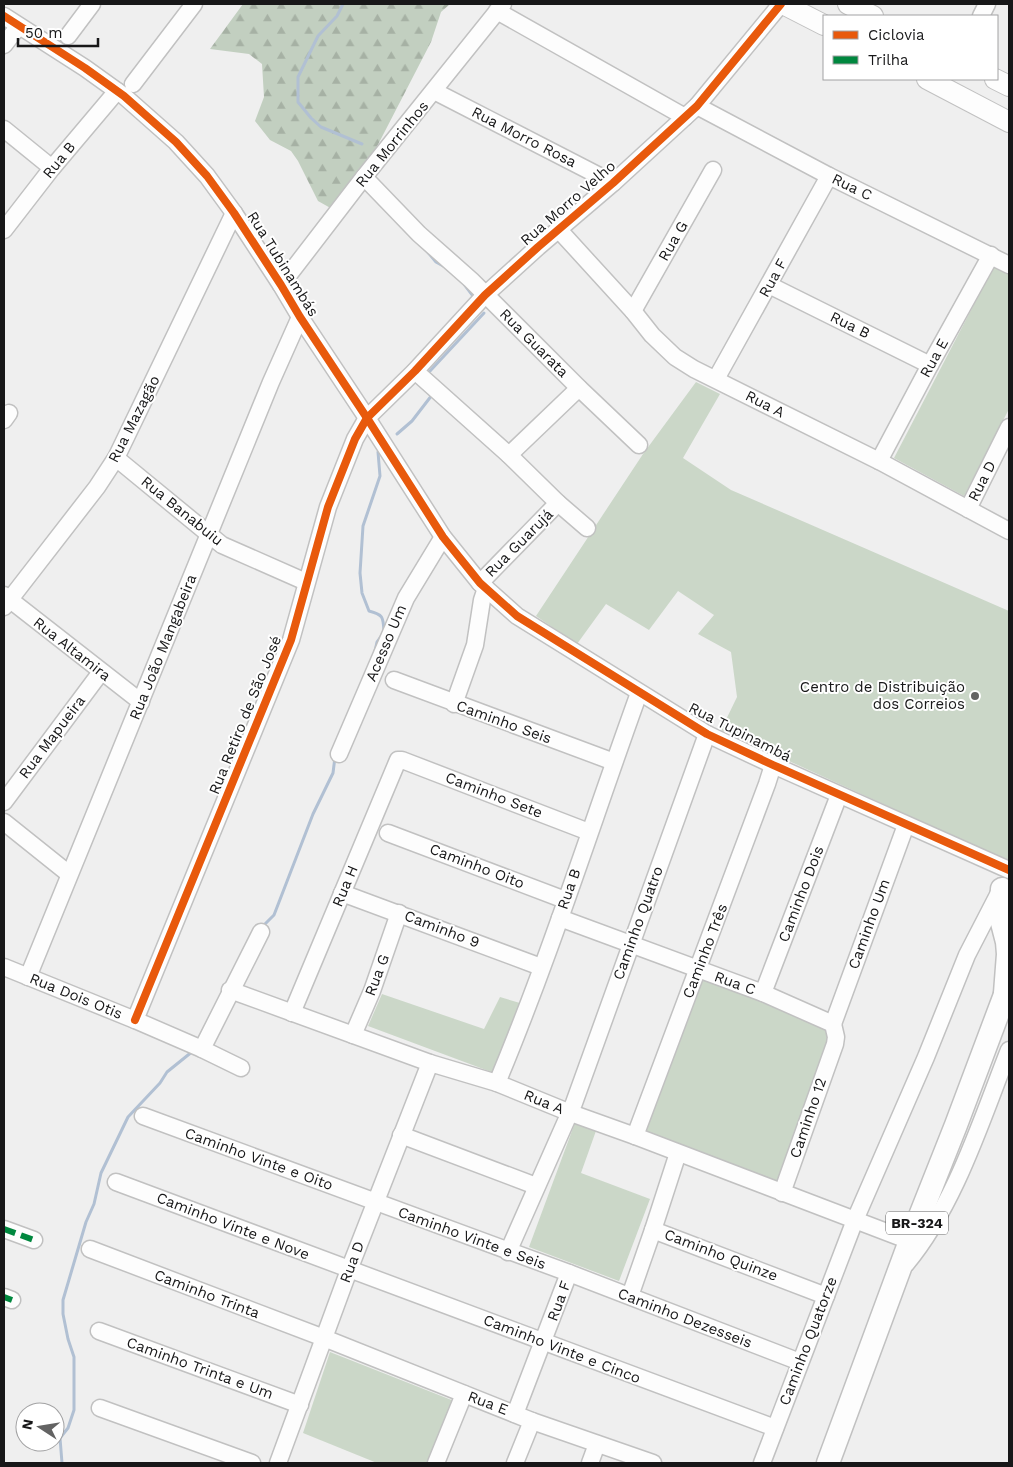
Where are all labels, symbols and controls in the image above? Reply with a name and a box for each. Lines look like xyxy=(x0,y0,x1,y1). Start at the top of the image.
scale bar xyxy=(18,15,98,47)
legend xyxy=(823,15,998,80)
text: 50 m xyxy=(25,24,62,42)
text: Ciclovia xyxy=(868,26,925,44)
text: Trilha xyxy=(868,51,909,69)
street label: Rua Morrinhos xyxy=(352,97,432,191)
street label: Rua Morro Rosa xyxy=(469,103,580,171)
street label: Rua B xyxy=(39,138,79,182)
street label: Rua Morro Velho xyxy=(517,157,619,249)
street label: Rua C xyxy=(829,170,875,204)
street label: Rua Tubinambás xyxy=(243,208,323,320)
street label: Rua G xyxy=(654,218,692,264)
street label: Rua F xyxy=(755,255,791,301)
street label: Rua Guarata xyxy=(496,305,572,381)
street label: Rua B xyxy=(827,308,873,342)
street label: Rua E xyxy=(916,335,952,381)
street label: Rua Mazagão xyxy=(104,372,164,466)
street label: Rua A xyxy=(742,387,788,422)
street label: Rua D xyxy=(964,458,1000,504)
street label: Rua Banabuiu xyxy=(137,472,227,550)
street label: Rua Guarujá xyxy=(481,505,557,581)
street label: Rua João Mangabeira xyxy=(126,571,201,722)
street label: Acesso Um xyxy=(362,602,410,684)
street label: Rua Altamira xyxy=(30,613,115,685)
street label: Rua Retiro de São José xyxy=(205,633,285,797)
place label: Centro de Distribuição dos Correios xyxy=(800,678,965,713)
marker: Centro de Distribuição dos Correios xyxy=(969,690,981,702)
street label: Rua Mapueira xyxy=(15,692,89,782)
street label: Caminho Seis xyxy=(454,696,554,748)
street label: Rua Tupinambá xyxy=(686,698,795,766)
street label: Caminho Sete xyxy=(443,768,545,822)
street label: Caminho Oito xyxy=(427,840,527,892)
street label: Caminho Dois xyxy=(774,843,828,945)
street label: Rua H xyxy=(328,863,362,909)
street label: Caminho Quatro xyxy=(609,864,667,982)
street label: Rua B xyxy=(554,866,584,912)
street label: Caminho Um xyxy=(844,876,894,972)
street label: Caminho Três xyxy=(679,901,731,1001)
street label: Caminho 9 xyxy=(402,906,482,952)
street label: Rua G xyxy=(361,952,393,998)
street label: Rua C xyxy=(712,967,758,999)
street label: Rua Dois Otis xyxy=(27,969,125,1023)
street label: Caminho 12 xyxy=(786,1075,830,1161)
street label: Rua A xyxy=(521,1086,567,1118)
street label: Caminho Vinte e Oito xyxy=(182,1124,336,1194)
street label: Caminho Vinte e Nove xyxy=(154,1189,312,1263)
street label: Caminho Vinte e Seis xyxy=(396,1203,549,1273)
road number: BR-324 xyxy=(886,1212,948,1234)
street label: Caminho Quinze xyxy=(662,1225,780,1285)
street label: Rua D xyxy=(336,1239,368,1285)
street label: Caminho Trinta xyxy=(152,1266,263,1323)
street label: Caminho Quatorze xyxy=(775,1274,841,1408)
street label: Rua F xyxy=(543,1278,575,1324)
street label: Caminho Dezesseis xyxy=(615,1284,755,1352)
street label: Caminho Vinte e Cinco xyxy=(481,1311,643,1387)
street label: Caminho Trinta e Um xyxy=(124,1333,276,1403)
street label: Rua E xyxy=(465,1387,511,1419)
north arrow xyxy=(15,1402,65,1452)
text: N xyxy=(18,1418,36,1431)

